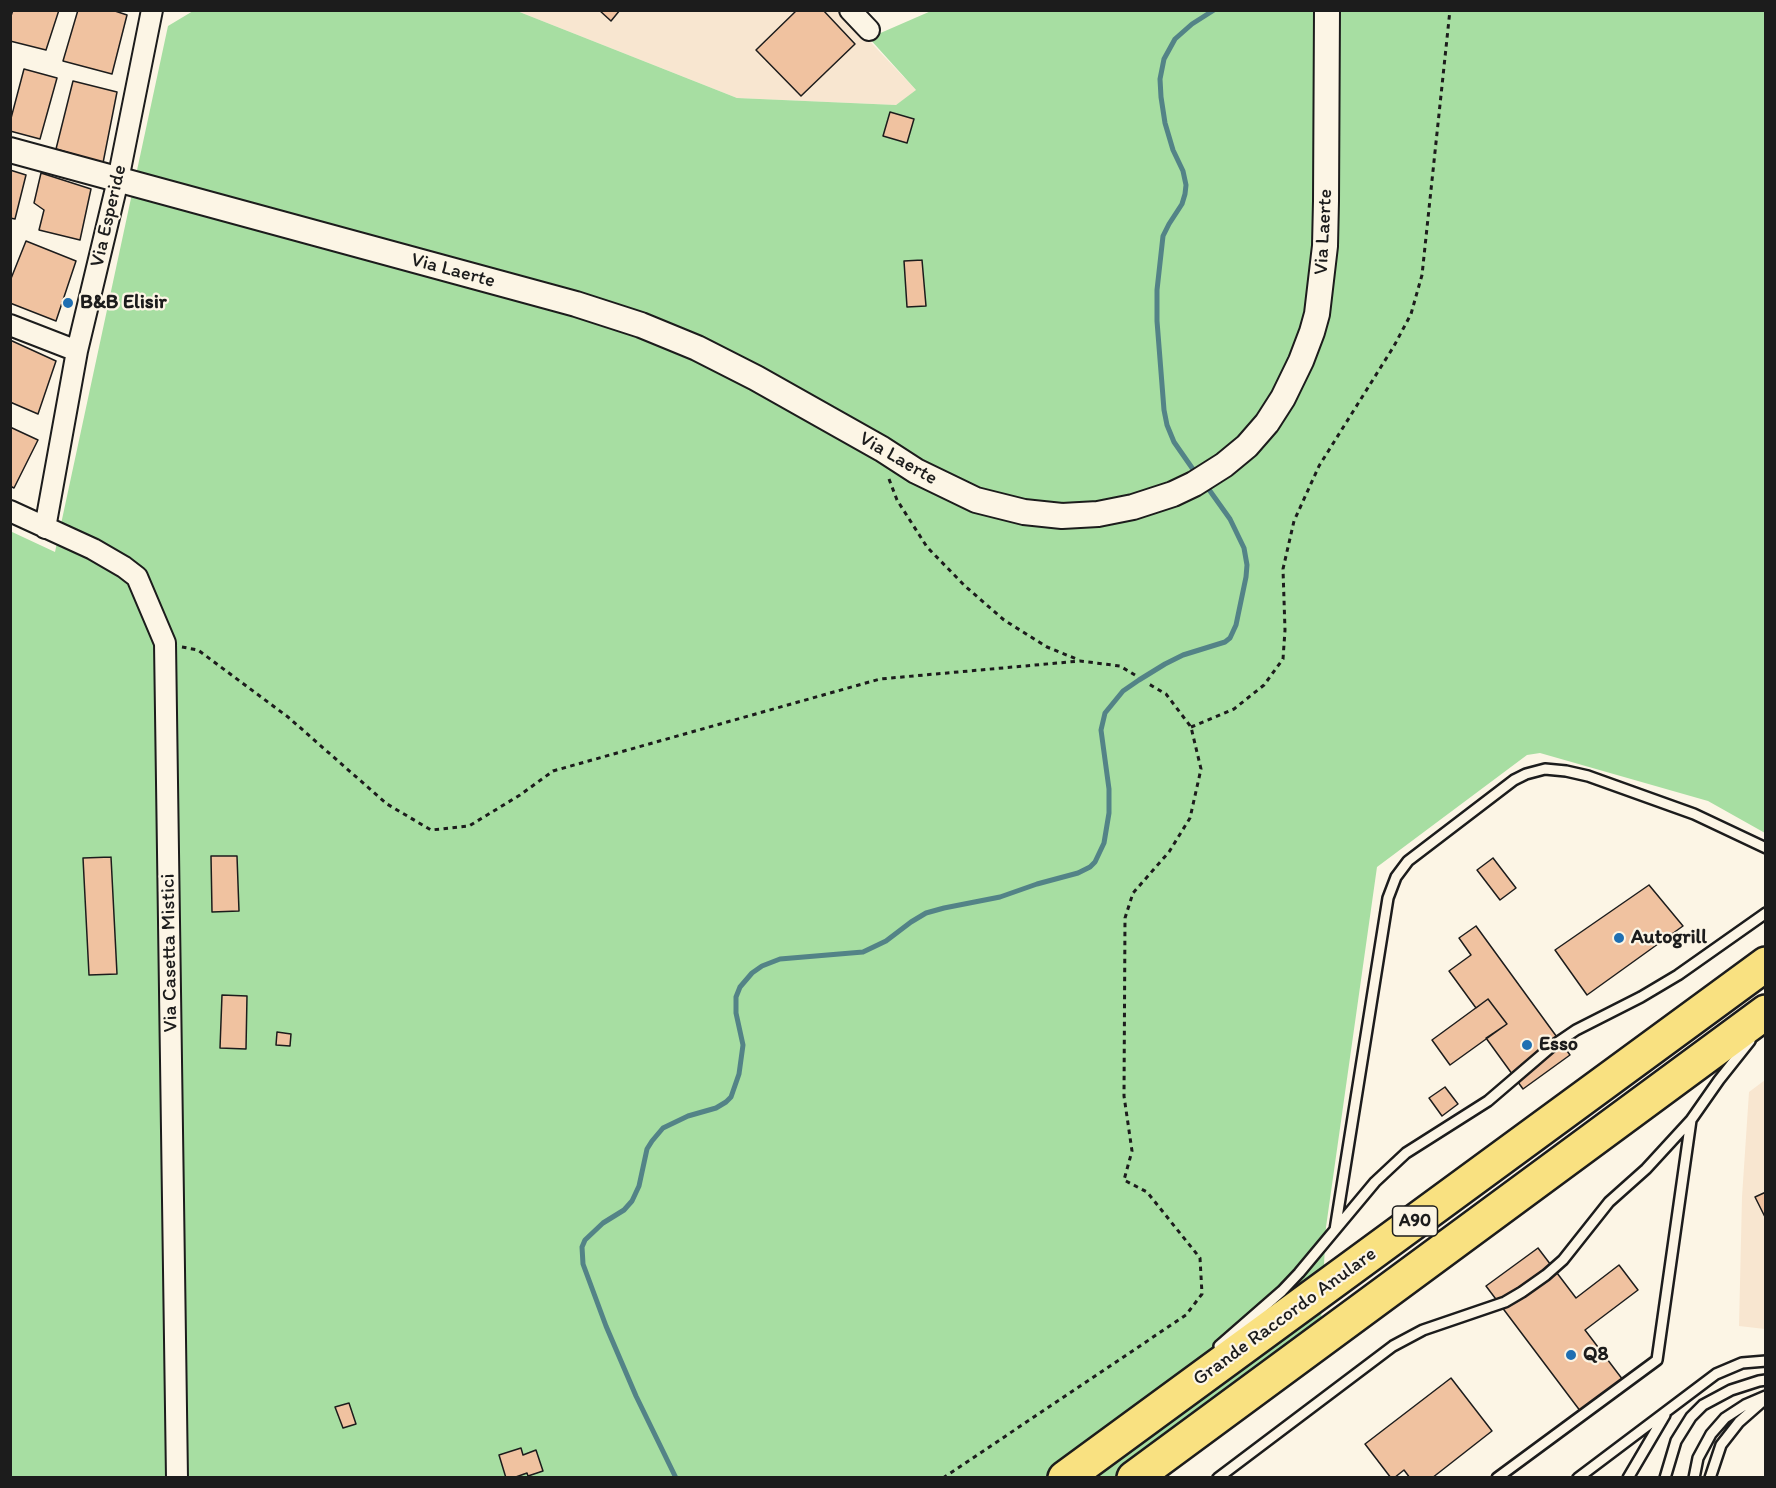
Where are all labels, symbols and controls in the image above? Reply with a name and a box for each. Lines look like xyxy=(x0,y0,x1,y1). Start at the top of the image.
street label: Via Esperide xyxy=(86,162,132,270)
street label: Via Laerte xyxy=(1310,188,1338,276)
street label: Via Laerte xyxy=(408,248,498,294)
place label: B&B Elisir xyxy=(80,291,167,315)
marker: B&B Elisir xyxy=(61,296,75,310)
street label: Via Laerte xyxy=(855,427,941,491)
street label: Via Casetta Mistici xyxy=(157,873,183,1033)
place label: Autogrill xyxy=(1631,926,1707,950)
marker: Autogrill xyxy=(1612,931,1626,945)
place label: Esso xyxy=(1539,1033,1578,1057)
marker: Esso xyxy=(1520,1038,1534,1052)
road number: A90 xyxy=(1392,1206,1438,1236)
street label: Grande Raccordo Anulare xyxy=(1189,1242,1381,1392)
place label: Q8 xyxy=(1583,1343,1608,1367)
marker: Q8 xyxy=(1564,1348,1578,1362)

